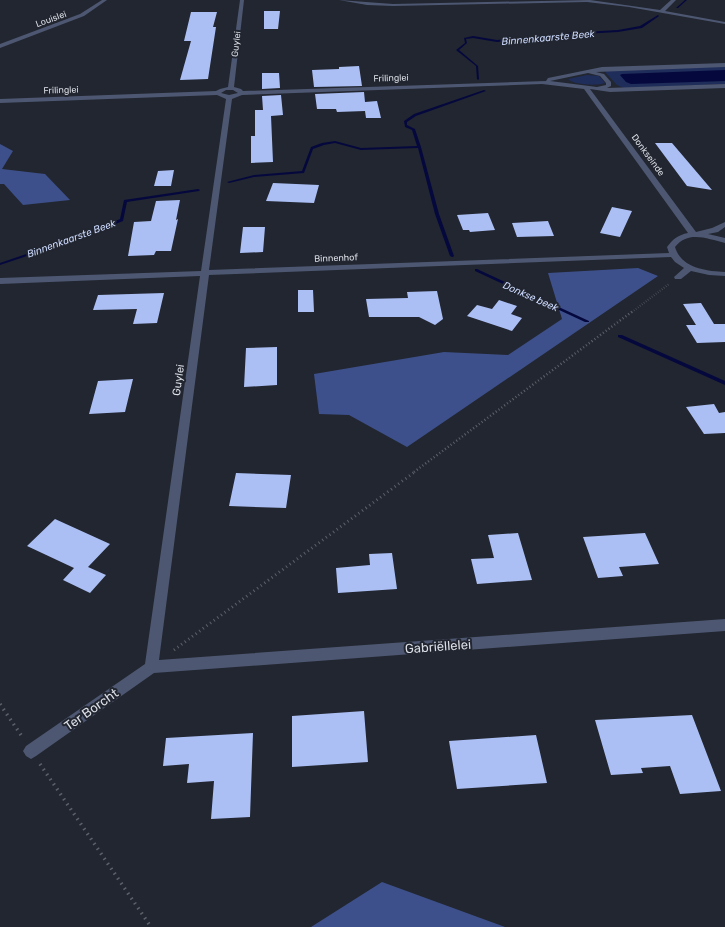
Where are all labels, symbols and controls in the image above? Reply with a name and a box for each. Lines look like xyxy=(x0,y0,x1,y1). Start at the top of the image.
street label: Louislei xyxy=(34,9,68,29)
water label: Binnenkaarste Beek xyxy=(501,28,596,48)
street label: Guylei xyxy=(229,31,243,57)
street label: Frilinglei xyxy=(373,72,409,84)
street label: Frilinglei xyxy=(43,84,79,96)
street label: Donkseinde xyxy=(630,132,666,178)
water label: Binnenkaarste Beek xyxy=(25,217,118,261)
street label: Binnenhof xyxy=(314,252,359,264)
water label: Donkse beek xyxy=(501,279,561,315)
street label: Guylei xyxy=(170,363,187,397)
street label: Gabriëllelei xyxy=(404,637,472,656)
street label: Ter Borcht xyxy=(61,685,121,733)

